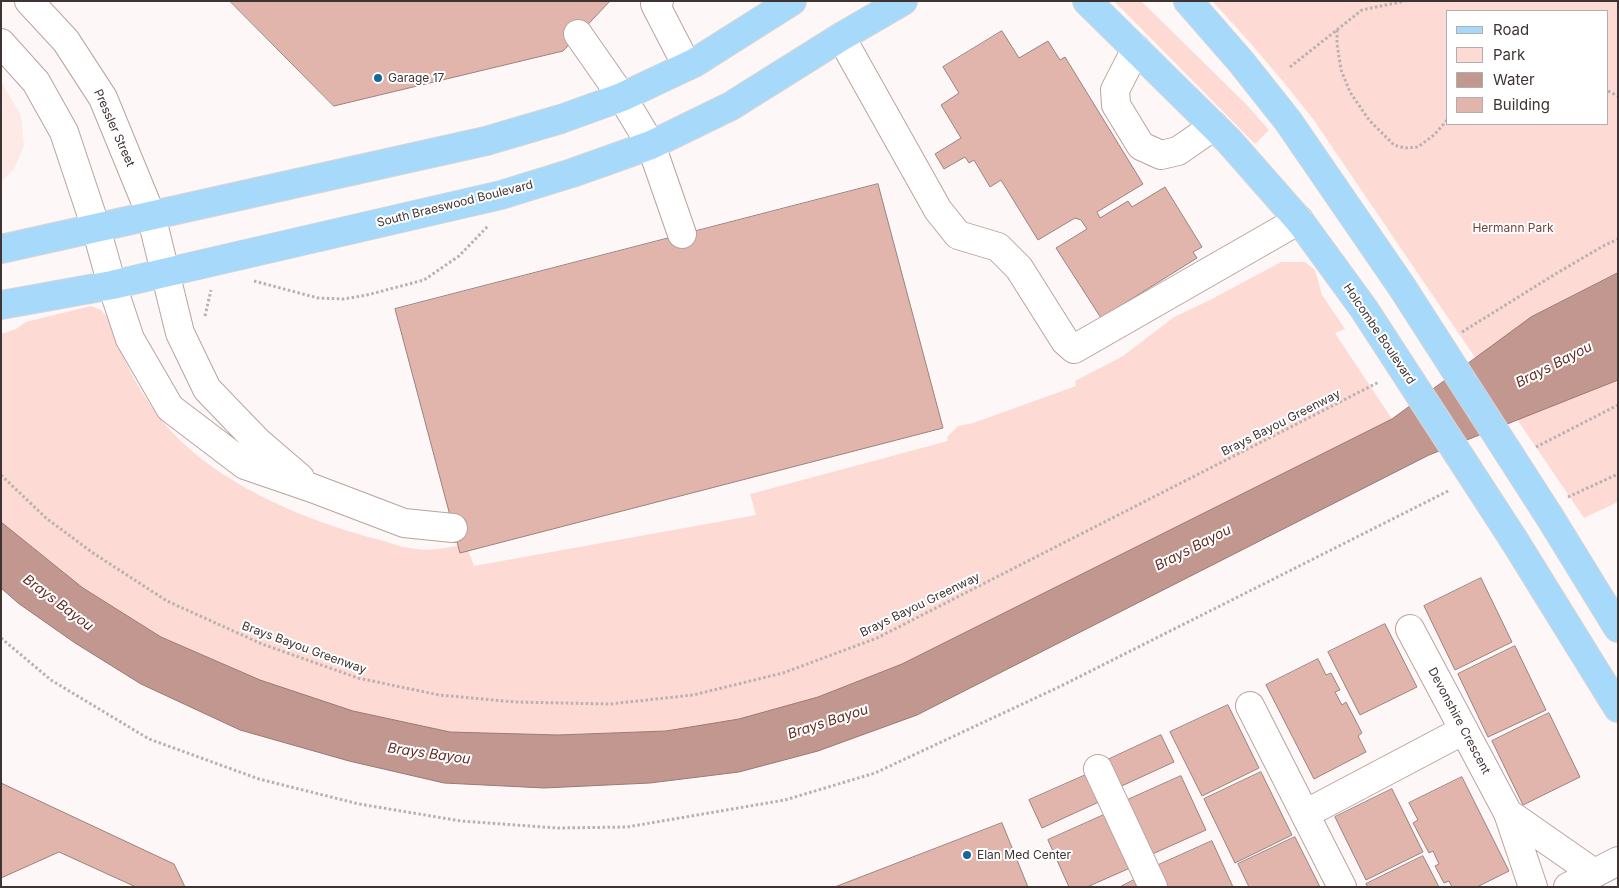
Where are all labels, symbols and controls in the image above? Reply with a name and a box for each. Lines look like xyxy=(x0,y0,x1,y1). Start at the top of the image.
legend xyxy=(1446,10,1609,125)
text: Road xyxy=(1493,20,1529,39)
text: Park xyxy=(1493,45,1525,64)
text: Water xyxy=(1493,70,1535,89)
place label: Garage 17 xyxy=(388,71,444,85)
marker: Garage 17 xyxy=(372,72,384,84)
street label: Pressler Street xyxy=(90,87,138,169)
text: Building xyxy=(1493,95,1550,114)
street label: South Braeswood Boulevard xyxy=(375,178,535,230)
park label: Hermann Park xyxy=(1472,221,1554,235)
street label: Holcombe Boulevard xyxy=(1340,281,1418,387)
water label: Brays Bayou xyxy=(1513,339,1595,391)
street label: Brays Bayou Greenway xyxy=(1219,387,1343,459)
water label: Brays Bayou xyxy=(1152,522,1234,574)
street label: Brays Bayou Greenway xyxy=(858,570,982,640)
water label: Brays Bayou xyxy=(20,571,96,635)
street label: Brays Bayou Greenway xyxy=(240,619,368,677)
street label: Devonshire Crescent xyxy=(1425,665,1493,777)
water label: Brays Bayou xyxy=(786,701,870,743)
water label: Brays Bayou xyxy=(386,740,472,768)
place label: Elan Med Center xyxy=(977,848,1071,862)
marker: Elan Med Center xyxy=(961,849,973,861)

